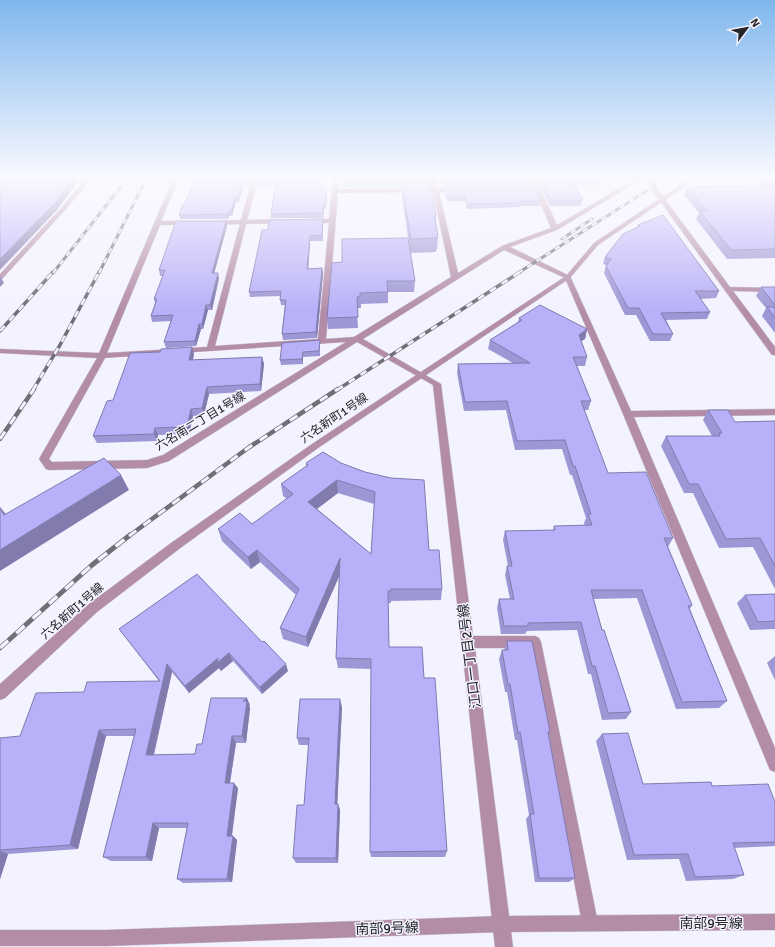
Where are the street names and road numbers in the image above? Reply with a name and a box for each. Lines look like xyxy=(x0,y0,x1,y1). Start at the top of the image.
street label: 六名南二丁目1号線 xyxy=(152,389,248,454)
street label: 六名新町1号線 xyxy=(298,390,371,447)
street label: 六名新町1号線 xyxy=(38,580,107,643)
street label: 江口一丁目2号線 xyxy=(455,603,484,709)
street label: 南部9号線 xyxy=(679,915,743,932)
street label: 南部9号線 xyxy=(355,919,419,938)

